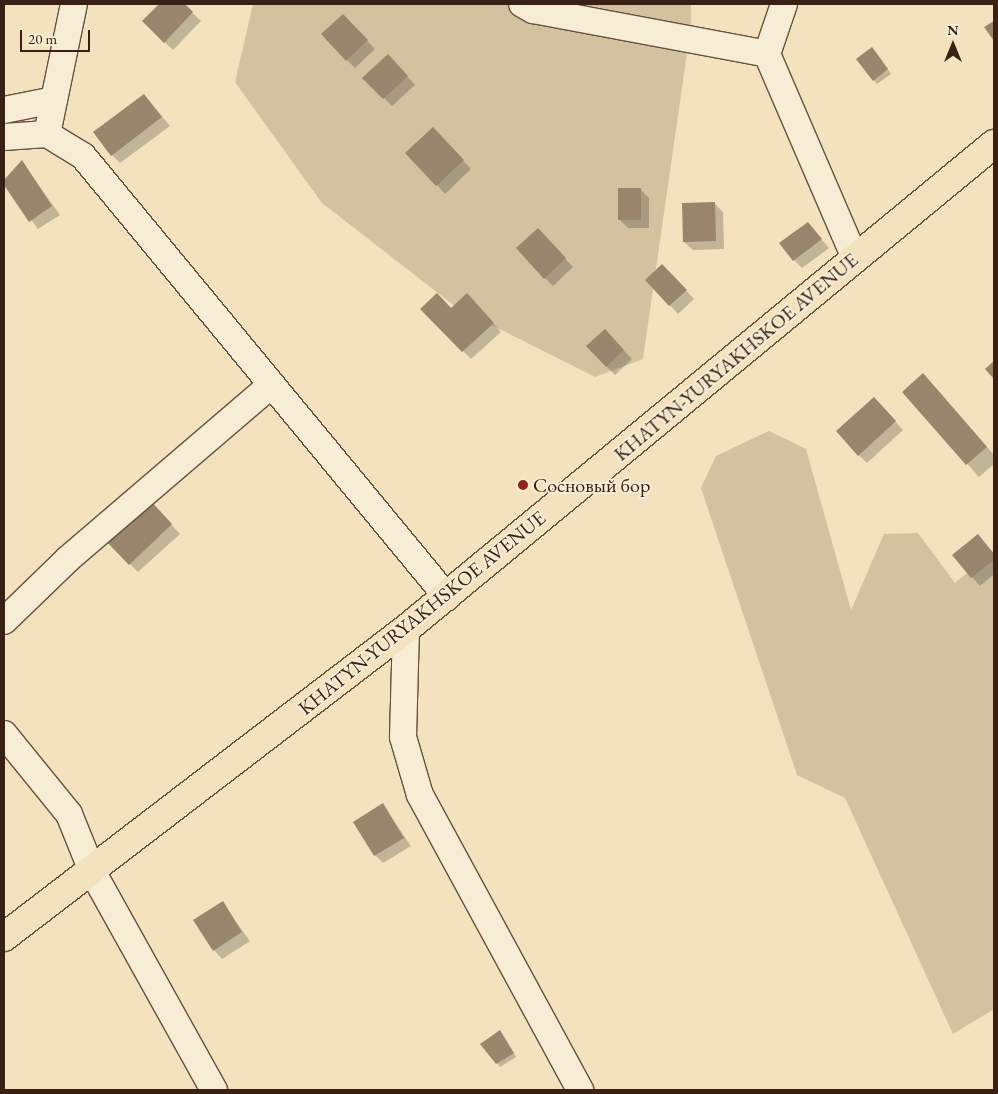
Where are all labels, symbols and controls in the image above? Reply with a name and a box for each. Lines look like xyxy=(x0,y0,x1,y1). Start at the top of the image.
scale bar xyxy=(22,20,92,52)
north arrow xyxy=(928,20,978,70)
text: N xyxy=(947,21,959,39)
text: 20 m xyxy=(28,29,57,48)
street label: KHATYN-YURYAKHSKOE AVENUE xyxy=(609,248,863,466)
place label: Сосновый бор xyxy=(533,473,650,497)
marker: Сосновый бор xyxy=(517,479,529,491)
street label: KHATYN-YURYAKHSKOE AVENUE xyxy=(294,506,550,720)

